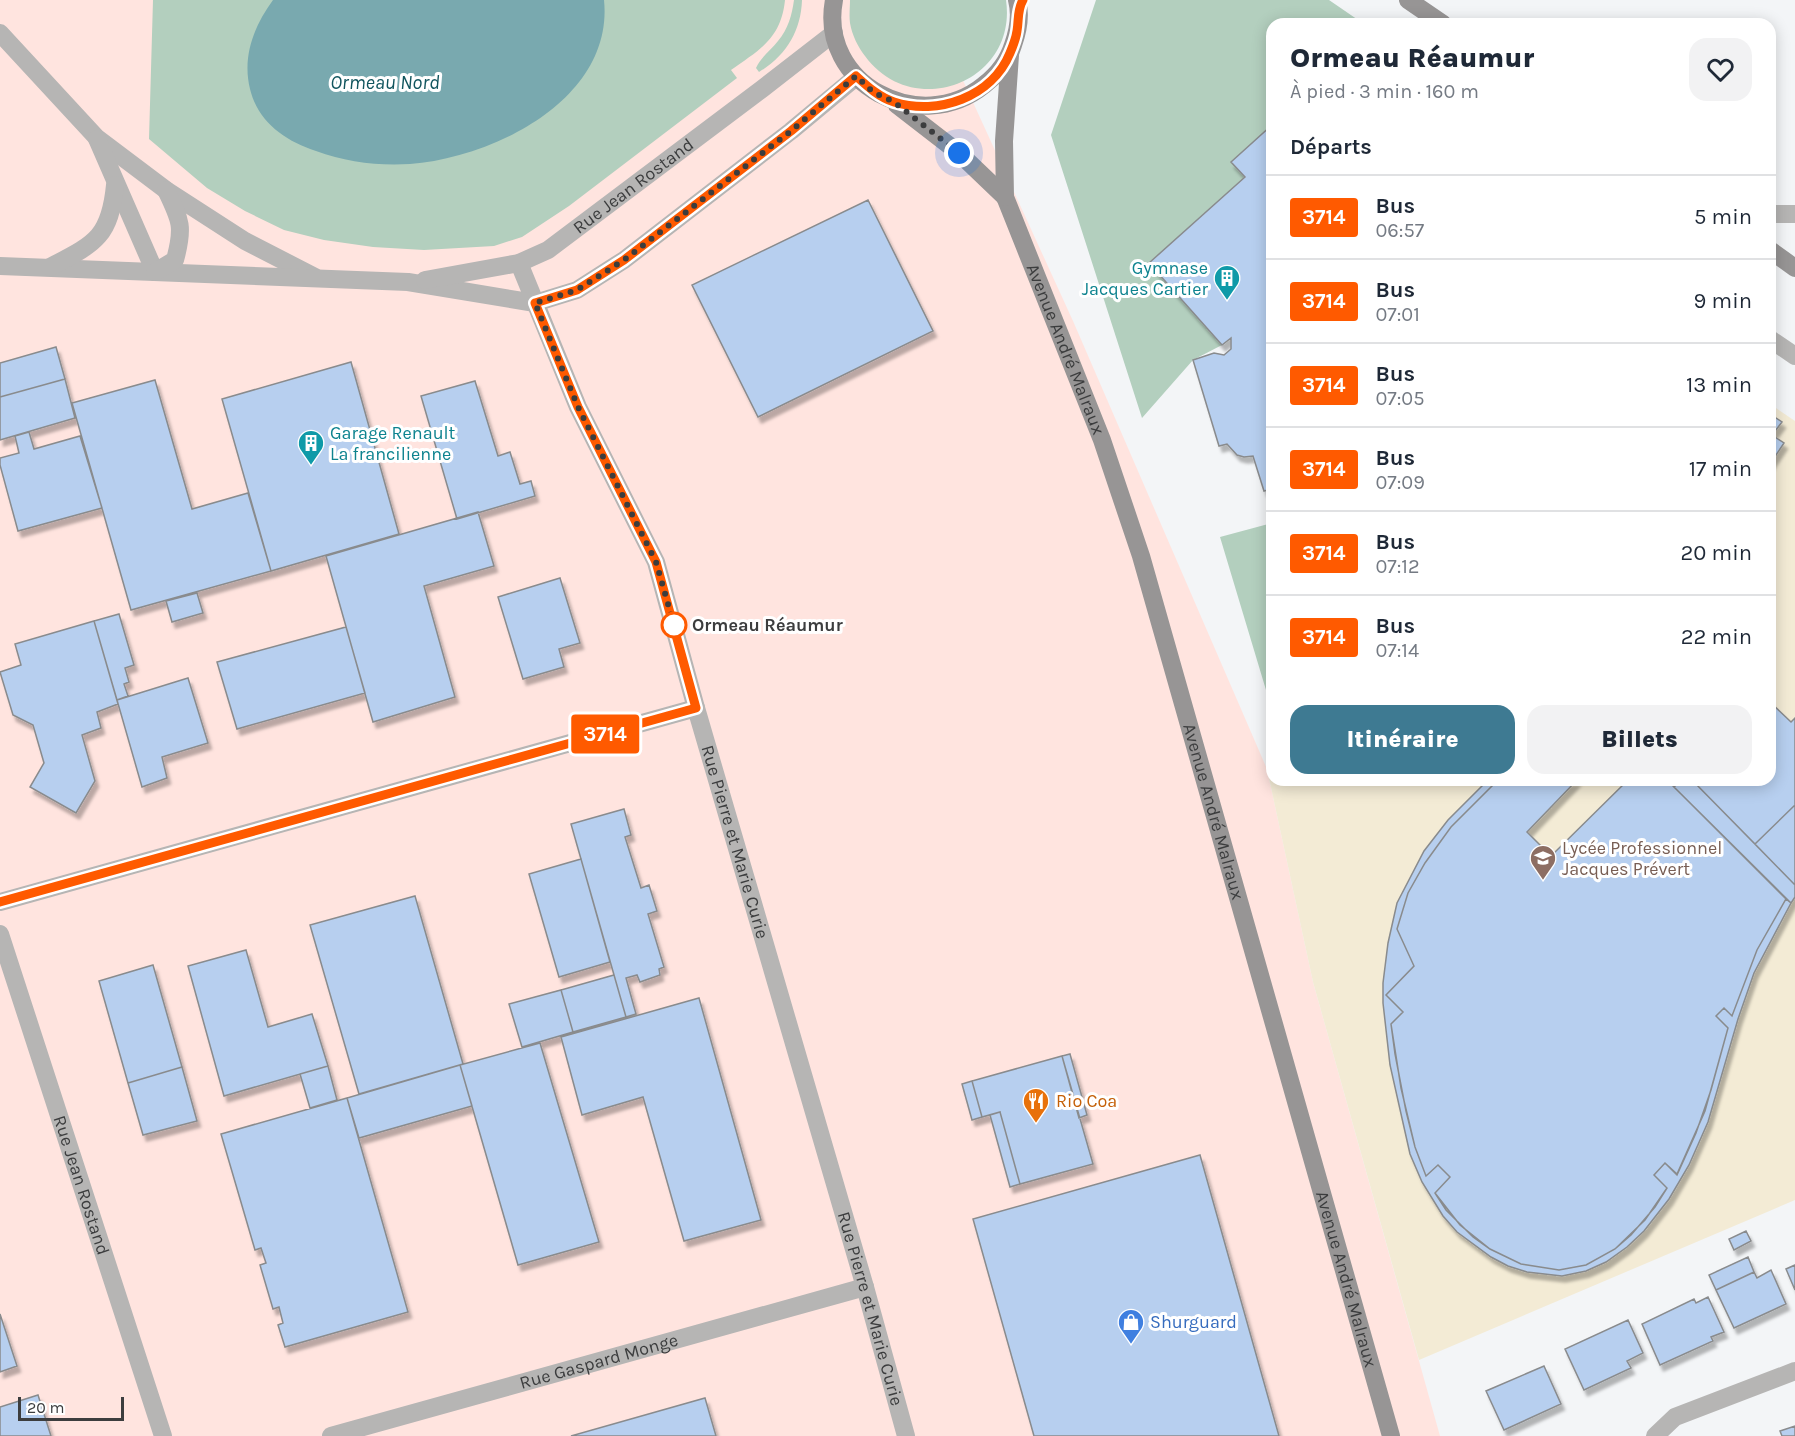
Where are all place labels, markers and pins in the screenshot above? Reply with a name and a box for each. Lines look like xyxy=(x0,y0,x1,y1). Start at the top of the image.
place label: Gymnase Jacques Cartier xyxy=(1082,257,1208,300)
building icon: Gymnase Jacques Cartier xyxy=(1212,263,1242,301)
place label: Garage Renault La francilienne xyxy=(330,422,456,465)
building icon: Garage Renault La francilienne xyxy=(296,428,326,466)
marker: Ormeau Réaumur xyxy=(661,612,687,638)
place label: Ormeau Réaumur xyxy=(692,614,843,636)
place label: Lycée Professionnel Jacques Prévert xyxy=(1562,837,1722,880)
school or university icon: Lycée Professionnel Jacques Prévert xyxy=(1528,843,1558,881)
restaurant icon: Rio Coa xyxy=(1021,1086,1051,1124)
place label: Rio Coa xyxy=(1056,1090,1117,1112)
shop icon: Shurguard xyxy=(1116,1307,1146,1345)
place label: Shurguard xyxy=(1150,1311,1237,1333)

